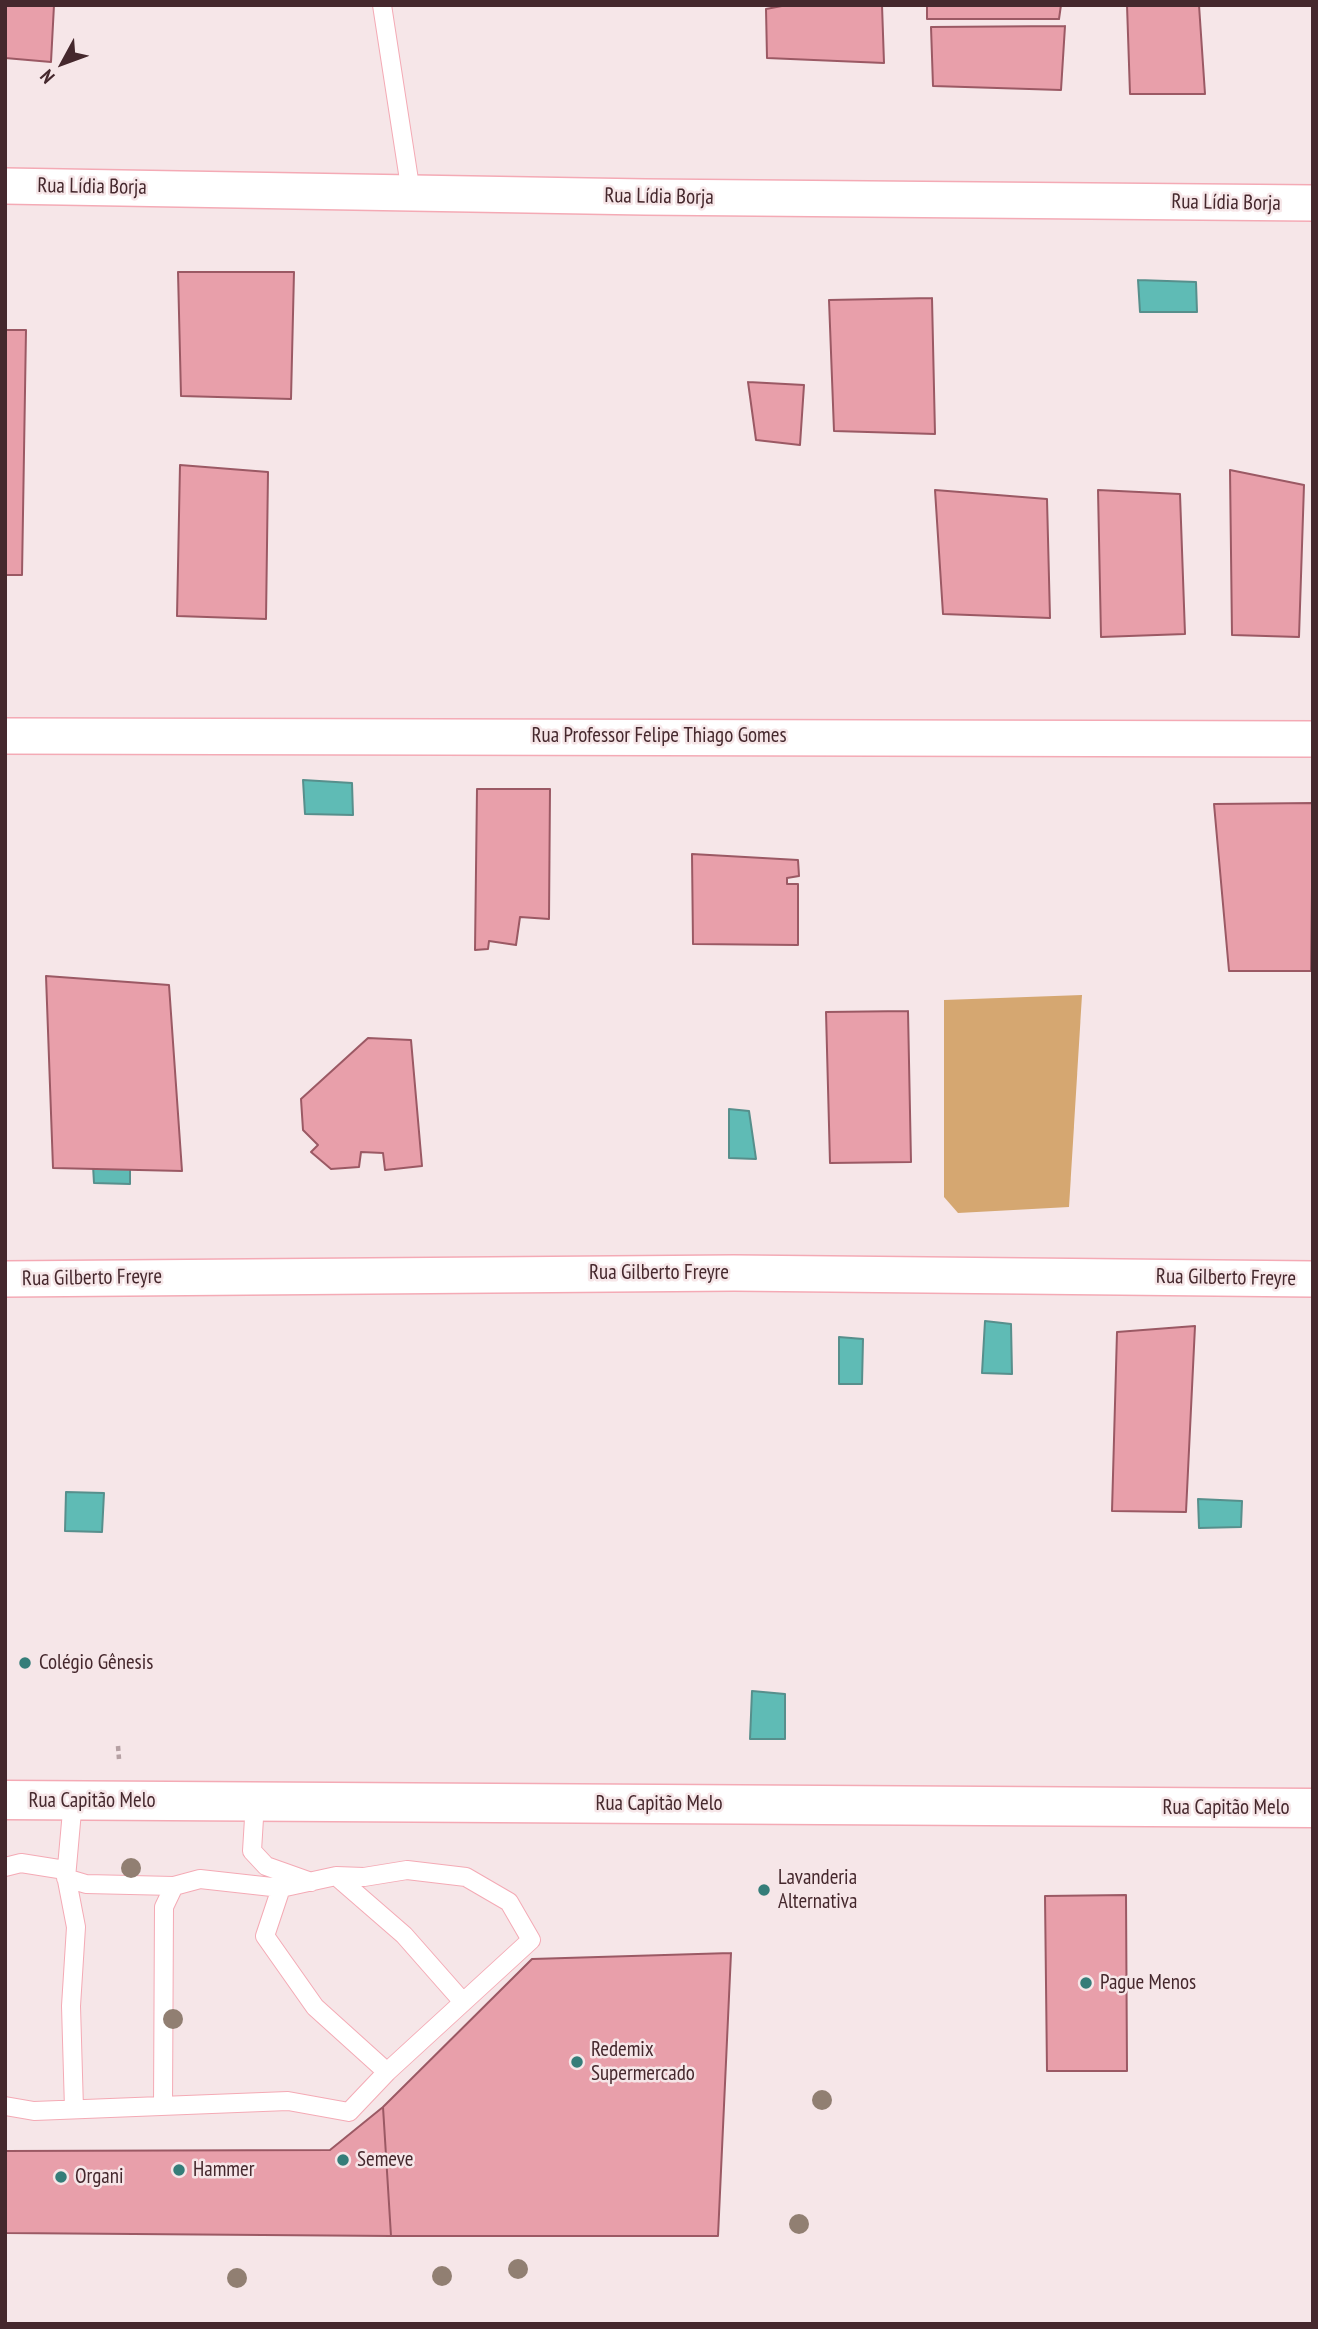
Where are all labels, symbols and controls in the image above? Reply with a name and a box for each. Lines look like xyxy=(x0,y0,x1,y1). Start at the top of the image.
north arrow xyxy=(28,28,98,98)
text: N xyxy=(35,65,60,89)
street label: Rua Lídia Borja xyxy=(37,173,147,201)
street label: Rua Lídia Borja xyxy=(604,183,714,211)
street label: Rua Lídia Borja xyxy=(1171,189,1281,217)
street label: Rua Professor Felipe Thiago Gomes xyxy=(531,723,787,749)
street label: Rua Gilberto Freyre xyxy=(589,1260,729,1286)
street label: Rua Gilberto Freyre xyxy=(22,1264,162,1292)
street label: Rua Gilberto Freyre xyxy=(1156,1264,1296,1292)
place label: Colégio Gênesis xyxy=(39,1650,153,1676)
marker: Colégio Gênesis xyxy=(17,1655,33,1671)
street label: Rua Capitão Melo xyxy=(28,1788,156,1814)
street label: Rua Capitão Melo xyxy=(595,1791,723,1817)
street label: Rua Capitão Melo xyxy=(1162,1795,1290,1821)
place label: Lavanderia Alternativa xyxy=(778,1865,857,1915)
marker: Lavanderia Alternativa xyxy=(756,1882,772,1898)
place label: Pague Menos xyxy=(1100,1970,1196,1996)
marker: Pague Menos xyxy=(1078,1975,1094,1991)
place label: Redemix Supermercado xyxy=(591,2037,695,2087)
marker: Redemix Supermercado xyxy=(569,2054,585,2070)
place label: Semeve xyxy=(357,2147,413,2173)
marker: Semeve xyxy=(335,2152,351,2168)
place label: Hammer xyxy=(193,2157,254,2183)
marker: Hammer xyxy=(171,2162,187,2178)
place label: Organi xyxy=(75,2164,124,2190)
marker: Organi xyxy=(53,2169,69,2185)

